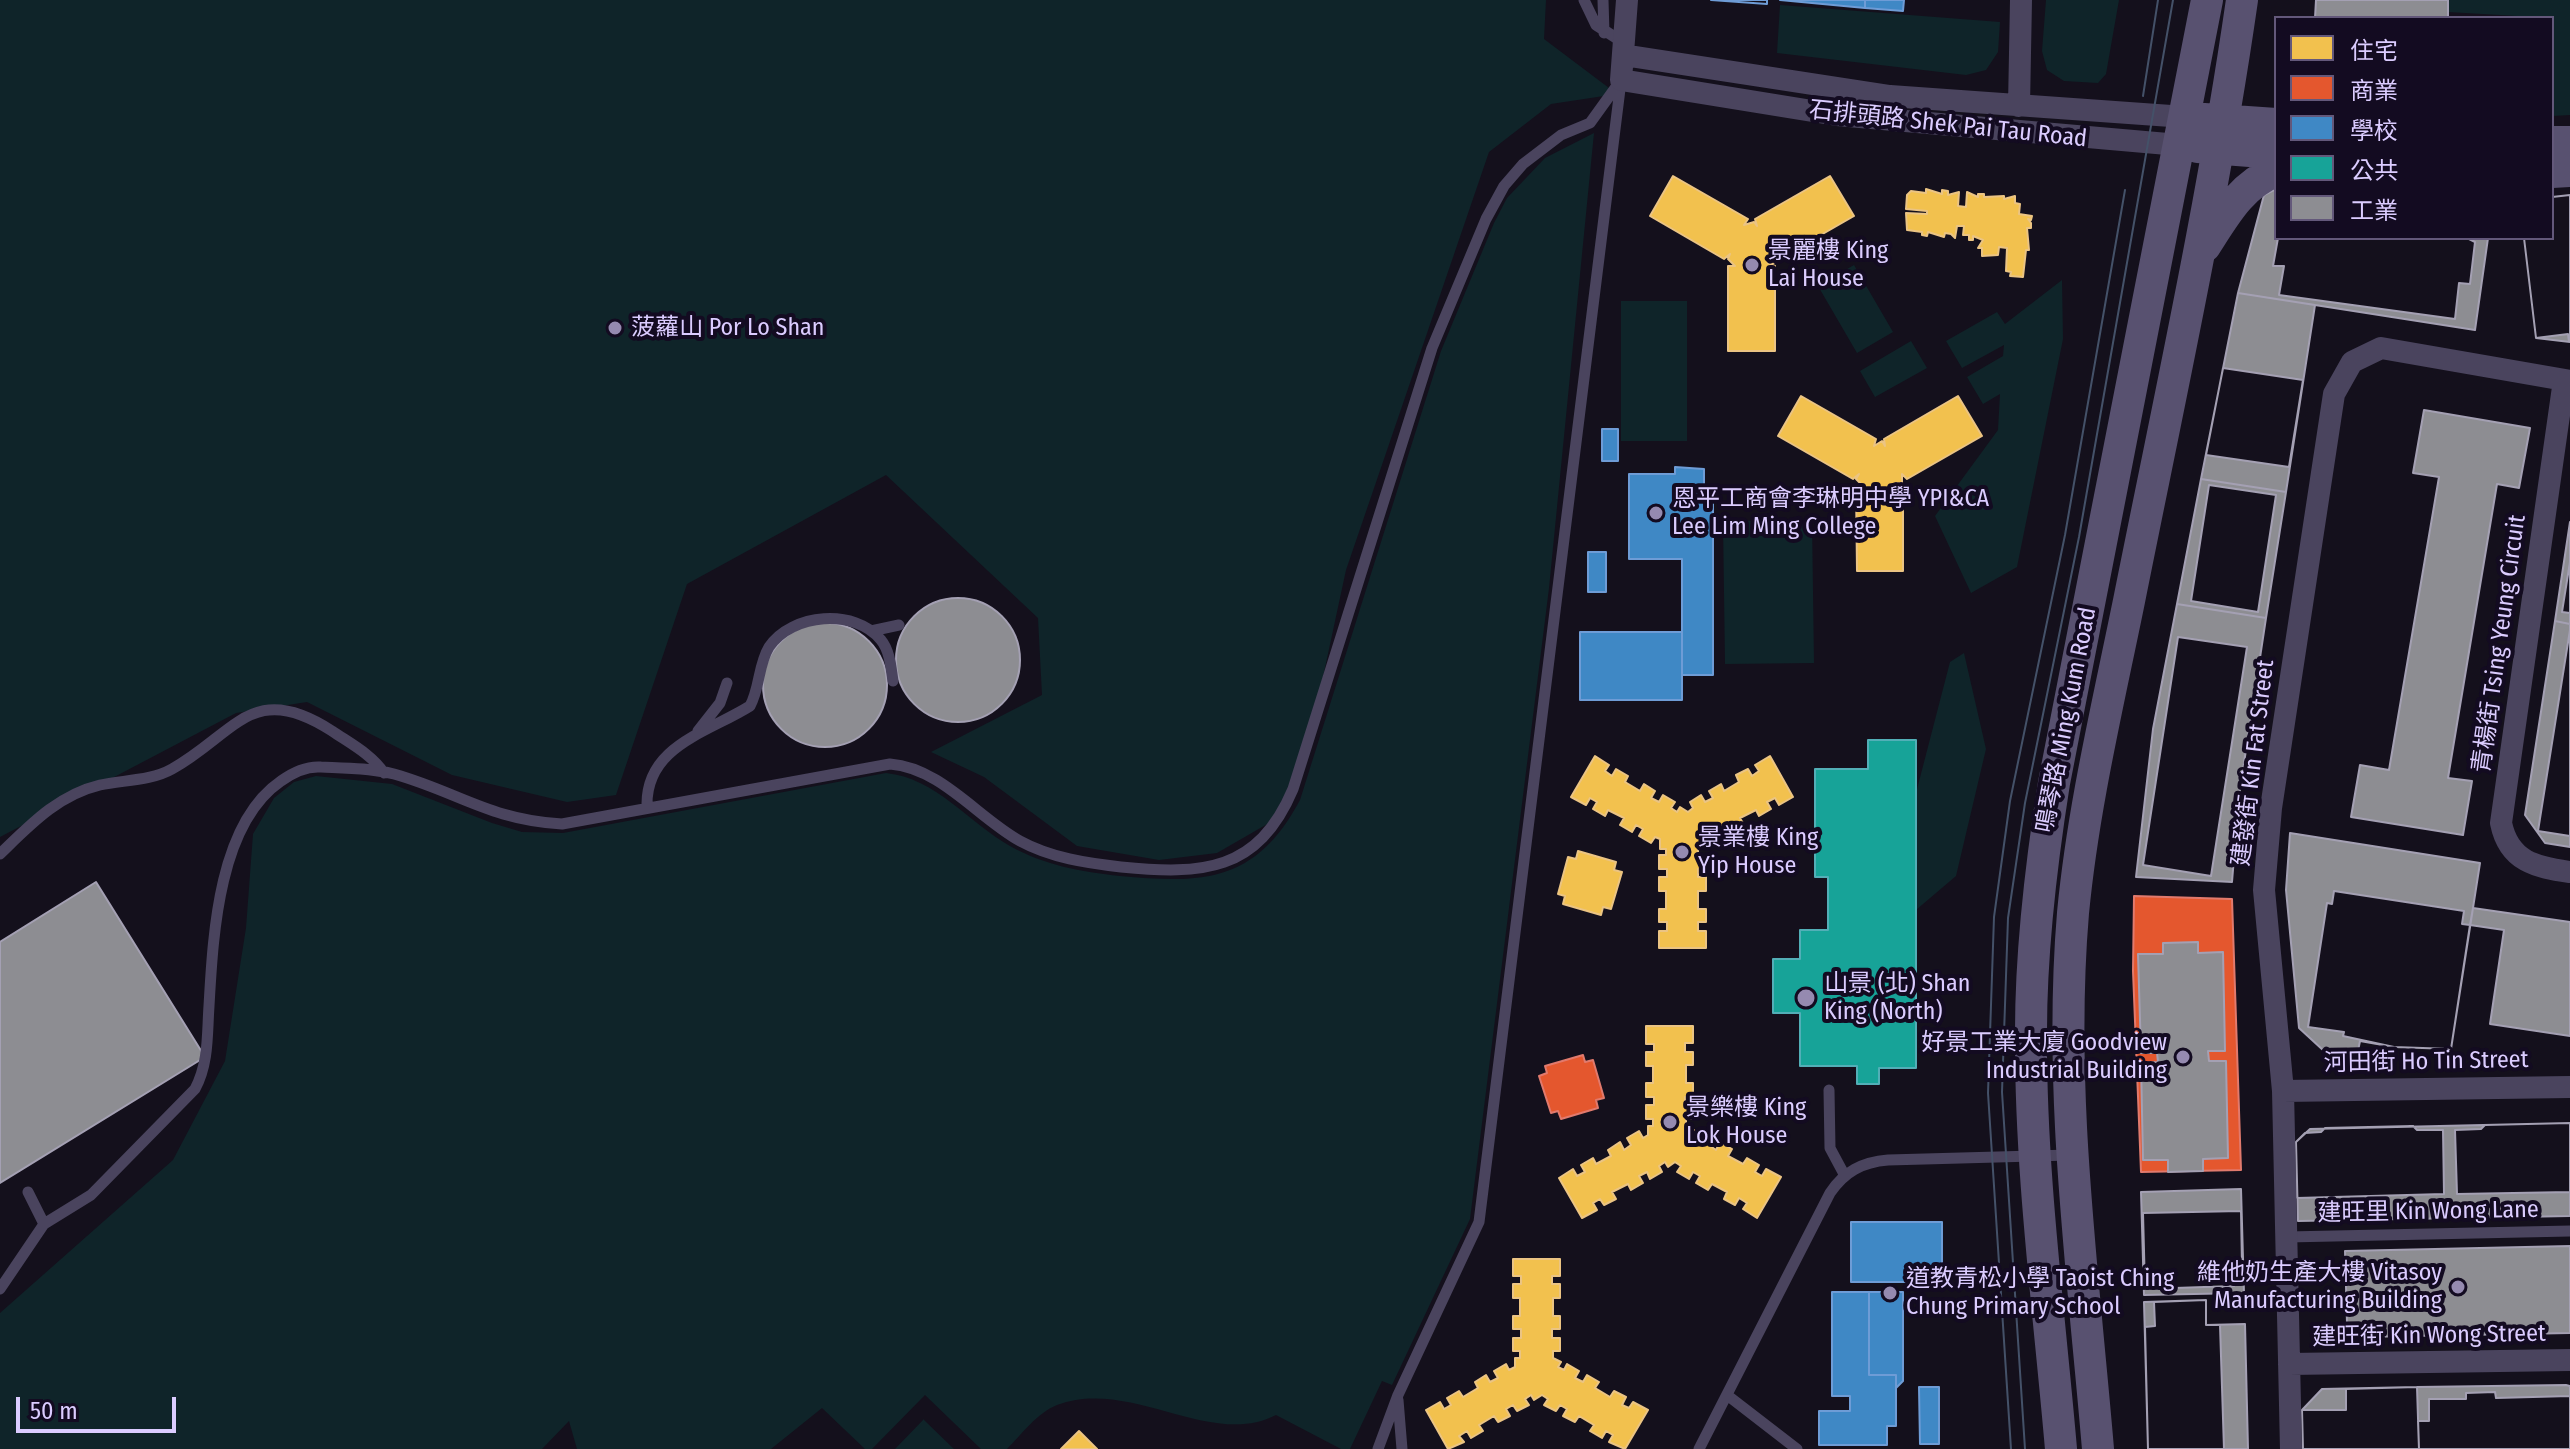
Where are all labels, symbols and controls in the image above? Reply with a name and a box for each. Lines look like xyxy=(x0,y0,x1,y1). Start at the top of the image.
legend xyxy=(2274,16,2554,240)
text: 住宅 xyxy=(2350,37,2398,65)
text: 商業 xyxy=(2350,77,2398,105)
street label: 石排頭路 Shek Pai Tau Road xyxy=(1808,96,2088,154)
text: 學校 xyxy=(2350,117,2398,145)
text: 公共 xyxy=(2350,157,2398,185)
text: 工業 xyxy=(2350,197,2398,225)
place label: 景麗樓 King Lai House xyxy=(1768,237,1888,293)
marker: 景麗樓 King Lai House xyxy=(1743,256,1761,274)
place label: 菠蘿山 Por Lo Shan xyxy=(631,314,824,342)
marker: 菠蘿山 Por Lo Shan xyxy=(606,319,624,337)
place label: 恩平工商會李琳明中學 YPI&CA Lee Lim Ming College xyxy=(1672,485,1989,541)
marker: 恩平工商會李琳明中學 YPI&CA Lee Lim Ming College xyxy=(1647,504,1665,522)
street label: 青楊街 Tsing Yeung Circuit xyxy=(2468,513,2532,775)
street label: 鳴琴路 Ming Kum Road xyxy=(2031,605,2103,835)
street label: 建發街 Kin Fat Street xyxy=(2227,658,2281,868)
place label: 景業樓 King Yip House xyxy=(1698,824,1818,880)
marker: 景業樓 King Yip House xyxy=(1673,843,1691,861)
place label: 山景 (北) Shan King (North) xyxy=(1824,970,1970,1026)
marker: 山景 (北) Shan King (North) xyxy=(1795,987,1817,1009)
place label: 好景工業大廈 Goodview Industrial Building xyxy=(1921,1029,2167,1085)
street label: 河田街 Ho Tin Street xyxy=(2323,1046,2529,1078)
marker: 好景工業大廈 Goodview Industrial Building xyxy=(2174,1048,2192,1066)
place label: 景樂樓 King Lok House xyxy=(1686,1094,1806,1150)
marker: 景樂樓 King Lok House xyxy=(1661,1113,1679,1131)
street label: 建旺里 Kin Wong Lane xyxy=(2317,1196,2539,1228)
place label: 維他奶生產大樓 Vitasoy Manufacturing Building xyxy=(2197,1259,2442,1315)
place label: 道教青松小學 Taoist Ching Chung Primary School xyxy=(1906,1265,2174,1321)
marker: 維他奶生產大樓 Vitasoy Manufacturing Building xyxy=(2449,1278,2467,1296)
marker: 道教青松小學 Taoist Ching Chung Primary School xyxy=(1881,1284,1899,1302)
street label: 建旺街 Kin Wong Street xyxy=(2312,1320,2546,1352)
scale bar xyxy=(20,1381,180,1431)
text: 50 m xyxy=(30,1397,78,1425)

